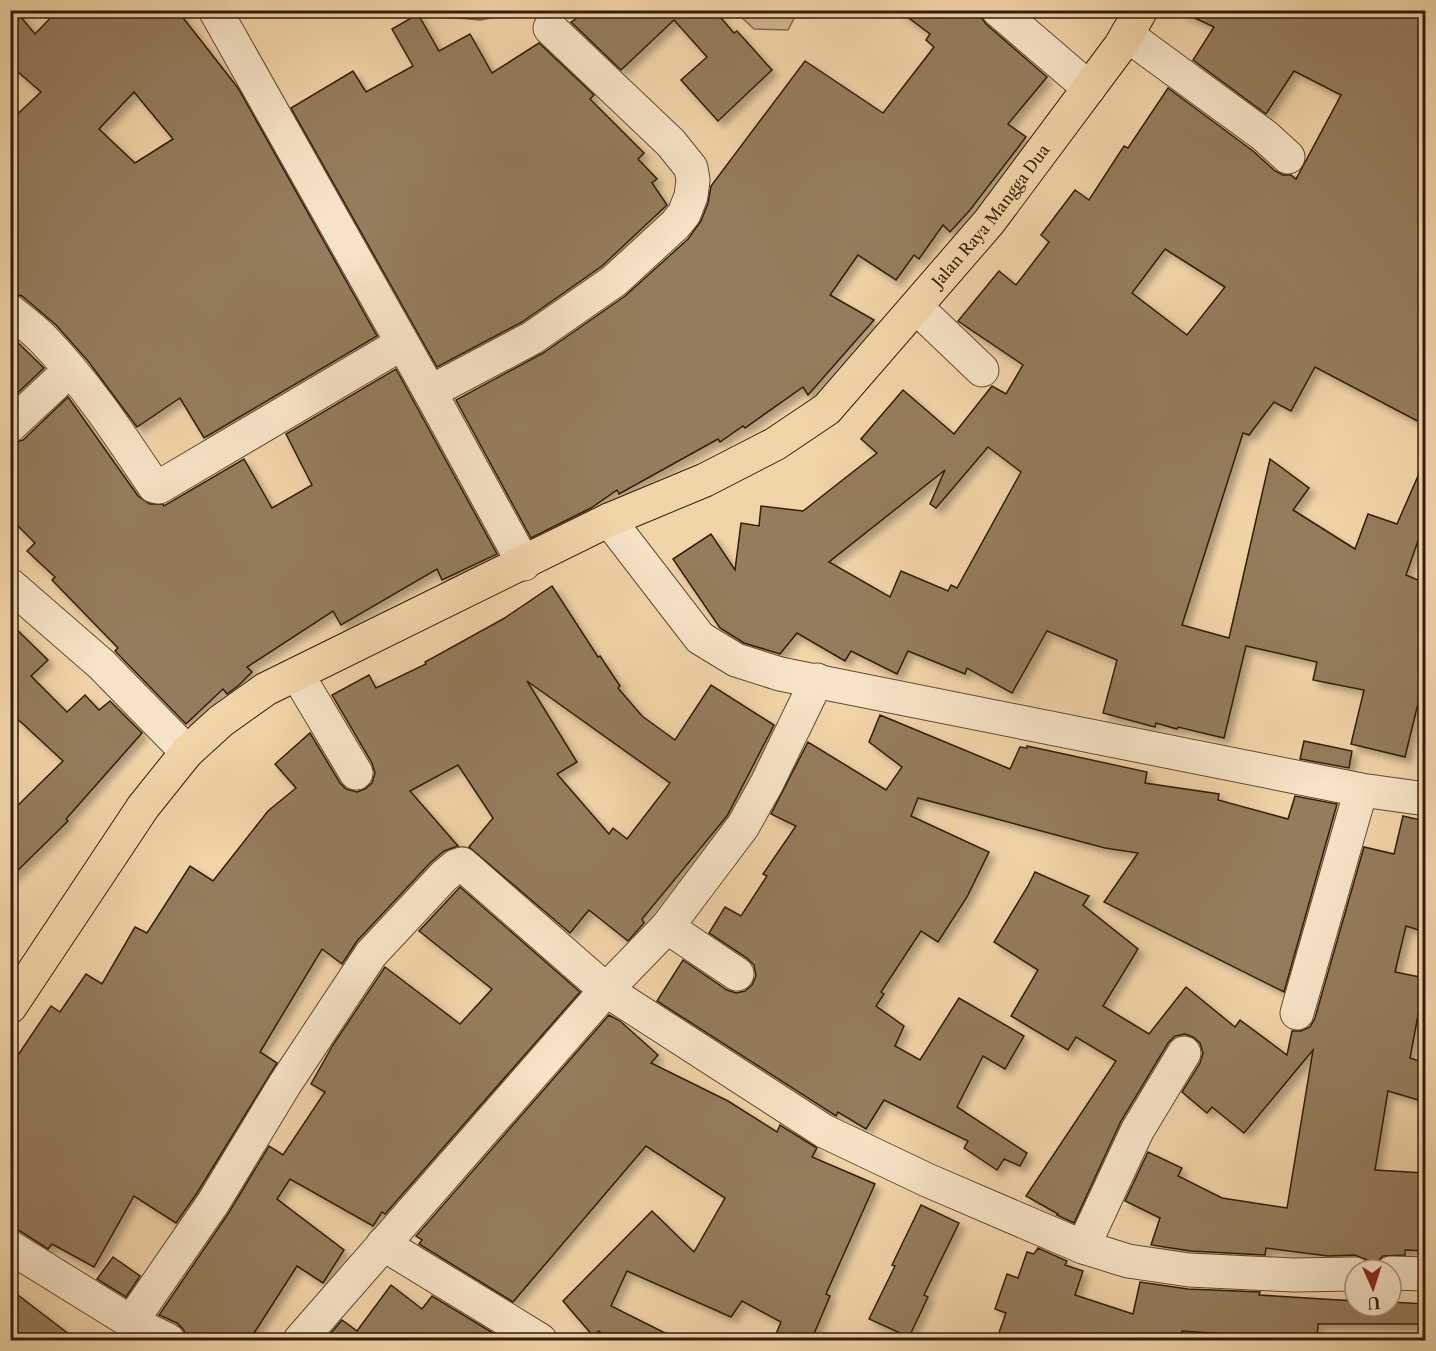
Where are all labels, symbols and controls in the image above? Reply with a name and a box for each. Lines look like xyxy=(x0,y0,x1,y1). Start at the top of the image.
street label: Jalan Raya Mangga Dua xyxy=(925,140,1054,293)
north arrow xyxy=(1343,1258,1403,1318)
text: U xyxy=(1367,1293,1381,1313)

